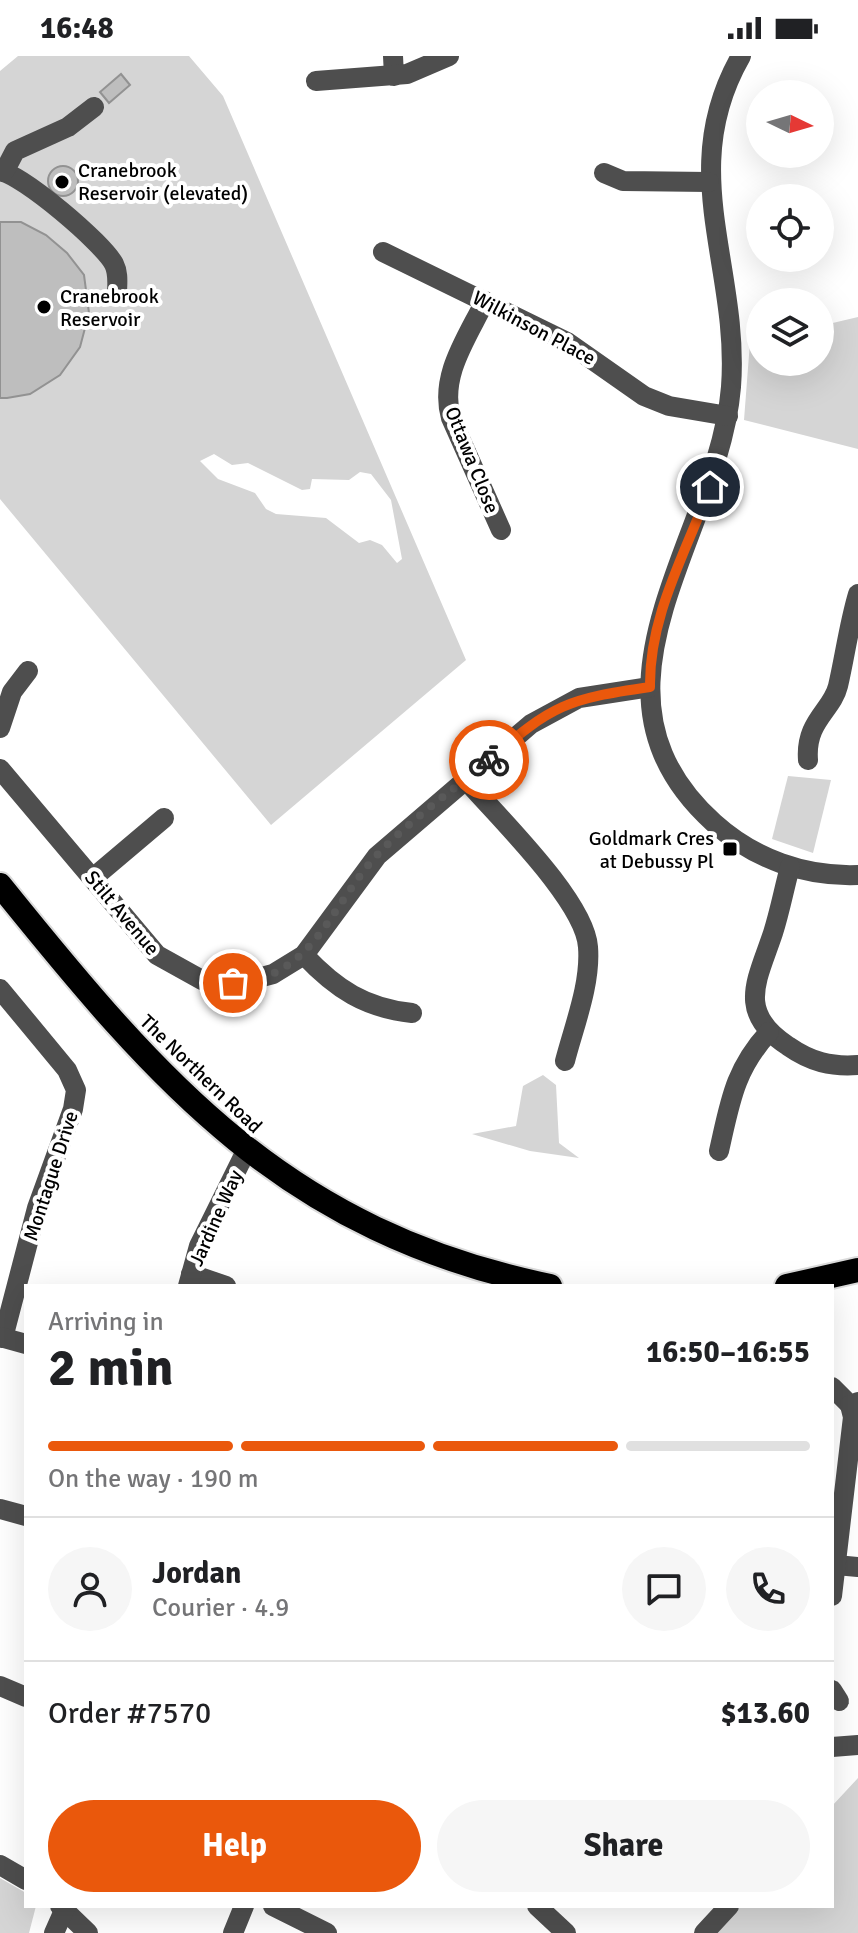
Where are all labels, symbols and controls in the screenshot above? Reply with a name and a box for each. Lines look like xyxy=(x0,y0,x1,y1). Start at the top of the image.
text: 16:48 xyxy=(40,10,114,47)
north arrow xyxy=(746,80,834,168)
map controls xyxy=(746,80,834,376)
place label: Cranebrook Reservoir (elevated) xyxy=(78,158,248,206)
marker: Cranebrook Reservoir (elevated) xyxy=(53,173,71,191)
button: locate xyxy=(746,184,834,272)
place label: Cranebrook Reservoir xyxy=(60,284,159,332)
street label: Wilkinson Place xyxy=(468,285,600,371)
button: layers xyxy=(746,288,834,376)
marker: Cranebrook Reservoir xyxy=(35,298,53,316)
street label: Ottawa Close xyxy=(439,403,505,517)
pin xyxy=(676,453,744,521)
icon: home xyxy=(688,465,732,509)
courier xyxy=(449,720,529,800)
icon: bike xyxy=(467,738,511,782)
place label: Goldmark Cres at Debussy Pl xyxy=(589,826,714,874)
marker: Goldmark Cres at Debussy Pl xyxy=(721,840,739,858)
street label: Stilt Avenue xyxy=(79,865,165,961)
pin xyxy=(199,949,267,1017)
icon: bag xyxy=(211,961,255,1005)
street label: The Northern Road xyxy=(135,1009,267,1139)
street label: Montague Drive xyxy=(18,1108,84,1244)
street label: Jardine Way xyxy=(184,1165,249,1270)
text: Arriving in xyxy=(48,1306,164,1338)
text: 16:50–16:55 xyxy=(646,1334,810,1371)
text: 2 min xyxy=(48,1336,174,1400)
text: On the way · 190 m xyxy=(48,1463,258,1495)
button: person xyxy=(48,1547,132,1631)
button: chat xyxy=(622,1547,706,1631)
button: phone xyxy=(726,1547,810,1631)
text: Jordan xyxy=(152,1555,241,1592)
text: Courier · 4.9 xyxy=(152,1592,289,1624)
text: Order #7570 xyxy=(48,1695,211,1732)
text: $13.60 xyxy=(720,1695,810,1732)
button: Help xyxy=(48,1800,421,1892)
button: Share xyxy=(437,1800,810,1892)

